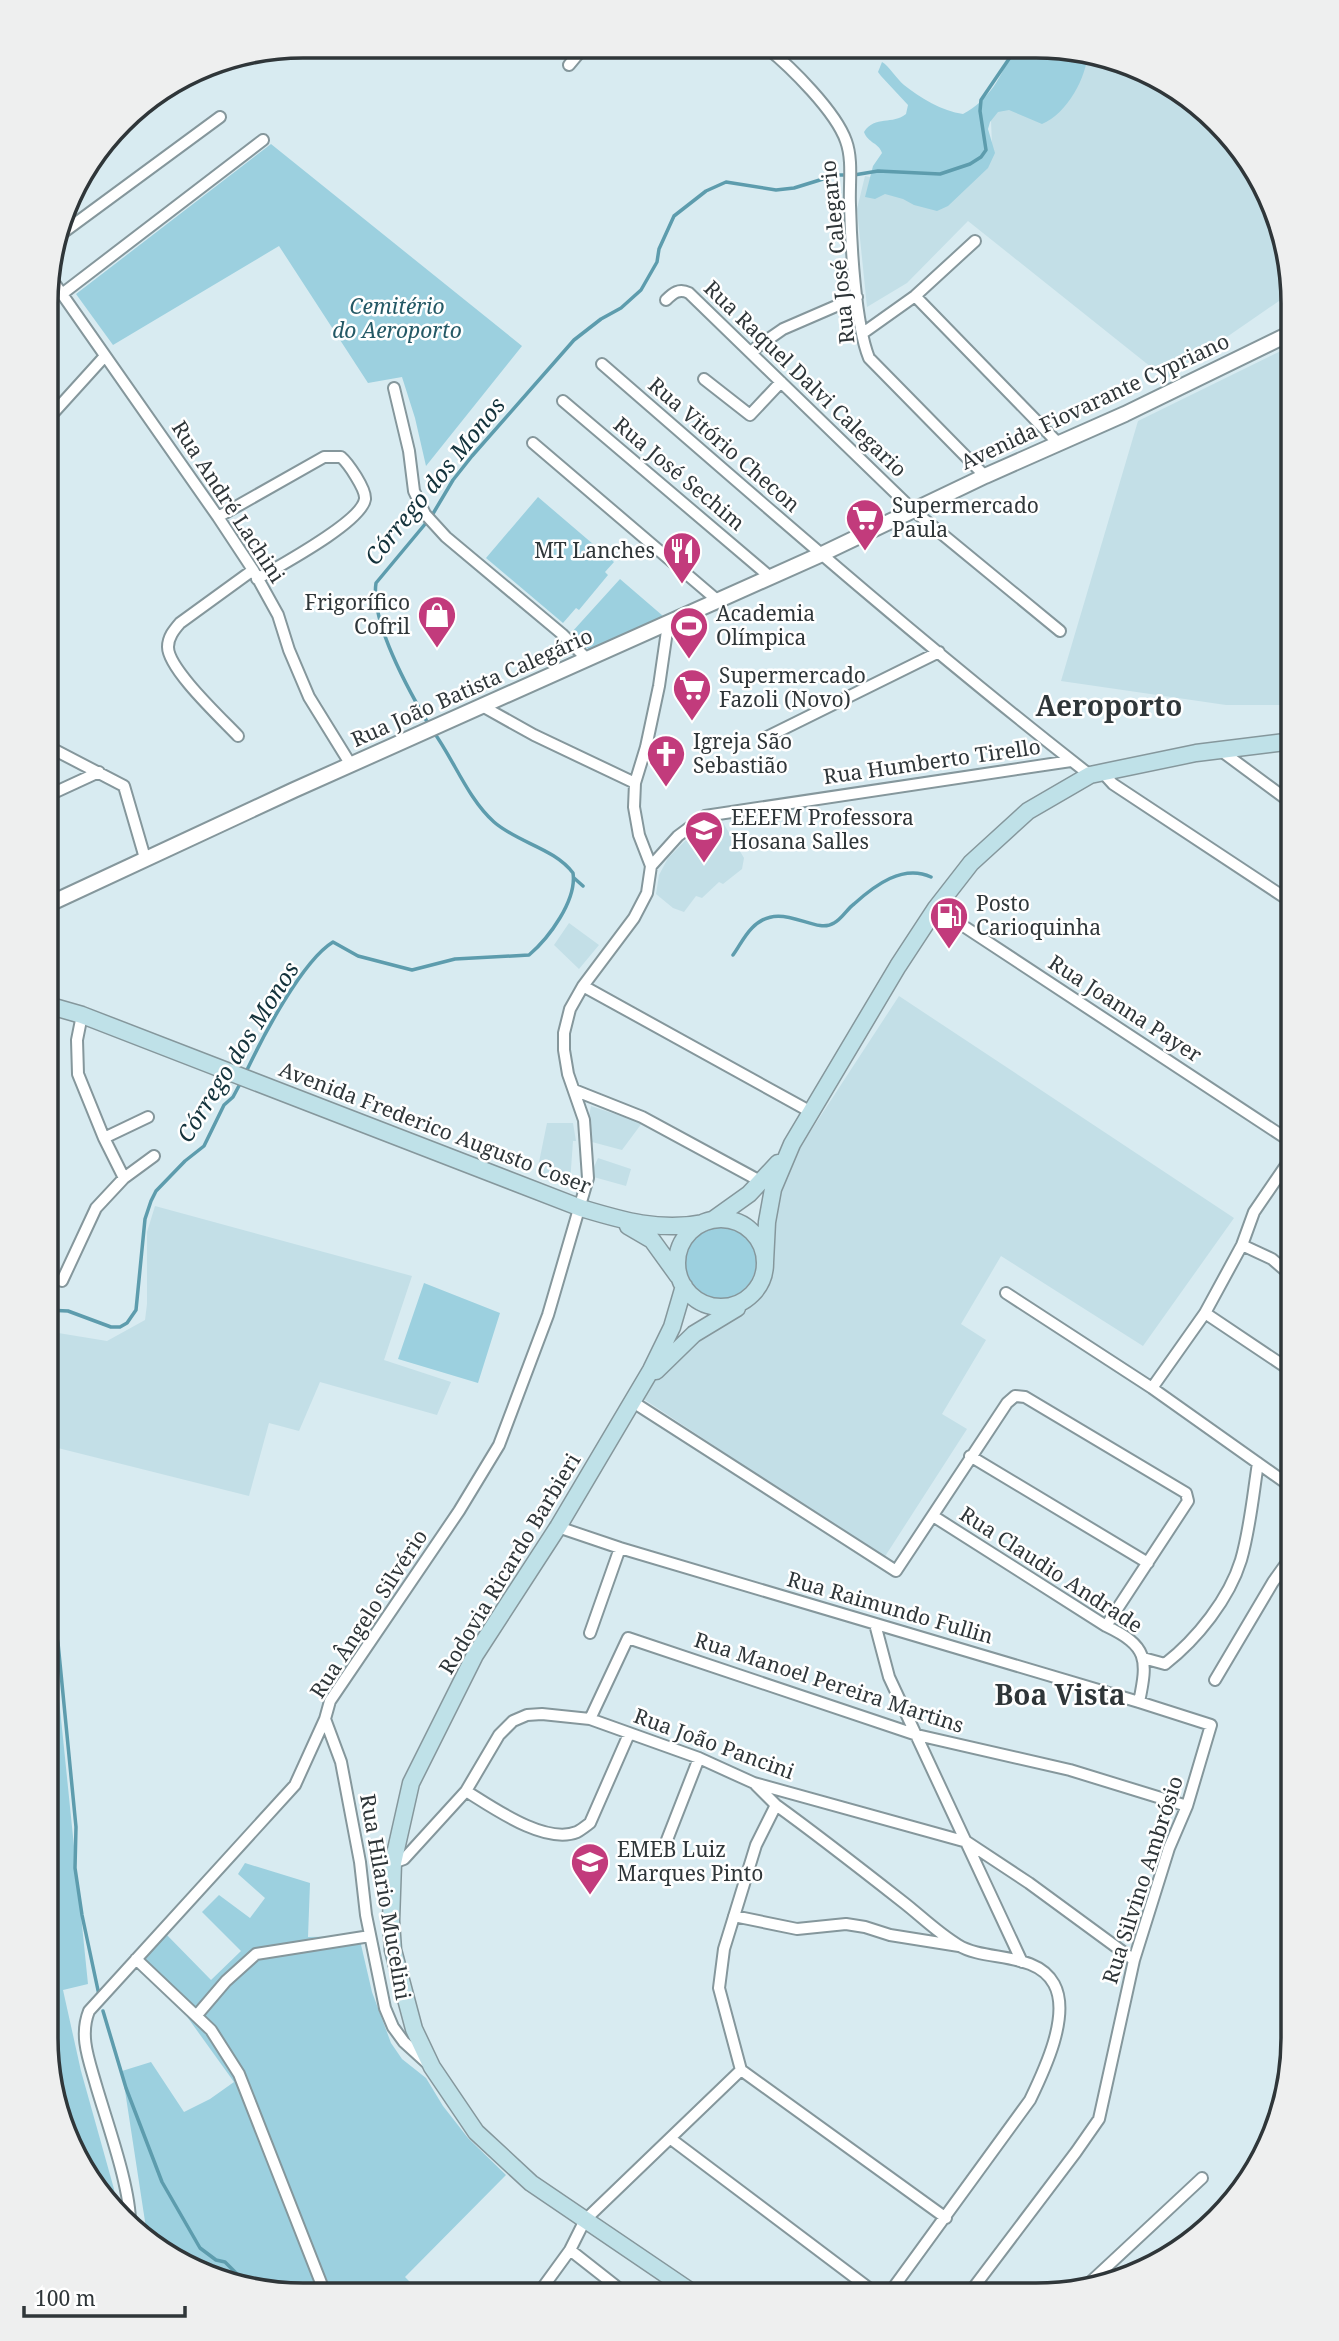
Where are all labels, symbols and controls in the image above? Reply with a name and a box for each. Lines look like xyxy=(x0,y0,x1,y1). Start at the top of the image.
street label: Rua José Calegario xyxy=(813,159,861,345)
street label: Rua Raquel Dalvi Calegario xyxy=(698,274,913,483)
park label: Cemitério do Aeroporto xyxy=(332,292,462,344)
street label: Avenida Fiovarante Cypriano xyxy=(956,326,1233,476)
street label: Rua Vitório Checon xyxy=(643,371,806,518)
water label: Córrego dos Monos xyxy=(356,389,512,571)
street label: Rua José Sechim xyxy=(608,410,751,536)
street label: Rua André Lachini xyxy=(166,415,292,588)
place label: Supermercado Paula xyxy=(892,491,1039,543)
supermarket icon: Supermercado Paula xyxy=(844,497,886,552)
restaurant icon: MT Lanches xyxy=(661,530,703,585)
place label: MT Lanches xyxy=(534,536,655,564)
place label: Frigorífico Cofril xyxy=(305,588,410,640)
shop icon: Frigorífico Cofril xyxy=(416,594,458,649)
place label: Academia Olímpica xyxy=(716,599,815,651)
sports icon: Academia Olímpica xyxy=(668,605,710,660)
street label: Rua João Batista Calegário xyxy=(346,621,597,753)
place label: Supermercado Fazoli (Novo) xyxy=(719,661,866,713)
supermarket icon: Supermercado Fazoli (Novo) xyxy=(671,667,713,722)
district label: Aeroporto xyxy=(1036,686,1182,724)
place label: Igreja São Sebastião xyxy=(693,727,792,779)
street label: Rua Humberto Tirello xyxy=(821,732,1042,790)
church icon: Igreja São Sebastião xyxy=(645,733,687,788)
place label: EEEFM Professora Hosana Salles xyxy=(731,803,914,855)
school or university icon: EEEFM Professora Hosana Salles xyxy=(683,809,725,864)
place label: Posto Carioquinha xyxy=(976,889,1101,941)
fuel station icon: Posto Carioquinha xyxy=(928,895,970,950)
street label: Rua Joanna Payer xyxy=(1044,948,1208,1068)
water label: Córrego dos Monos xyxy=(169,955,306,1148)
street label: Avenida Frederico Augusto Coser xyxy=(275,1055,595,1200)
street label: Rodovia Ricardo Barbieri xyxy=(432,1448,586,1679)
street label: Rua Claudio Andrade xyxy=(955,1499,1148,1639)
street label: Rua Ângelo Silvério xyxy=(303,1524,433,1703)
street label: Rua Raimundo Fullin xyxy=(784,1564,996,1650)
street label: Rua Manoel Pereira Martins xyxy=(691,1625,968,1739)
district label: Boa Vista xyxy=(994,1675,1126,1713)
street label: Rua João Pancini xyxy=(630,1701,799,1785)
street label: Rua Silvino Ambrósio xyxy=(1095,1772,1189,1987)
street label: Rua Hilario Mucelini xyxy=(354,1792,418,2002)
place label: EMEB Luiz Marques Pinto xyxy=(617,1835,763,1887)
school or university icon: EMEB Luiz Marques Pinto xyxy=(569,1841,611,1896)
scale bar xyxy=(24,2274,186,2318)
text: 100 m xyxy=(35,2284,96,2312)

